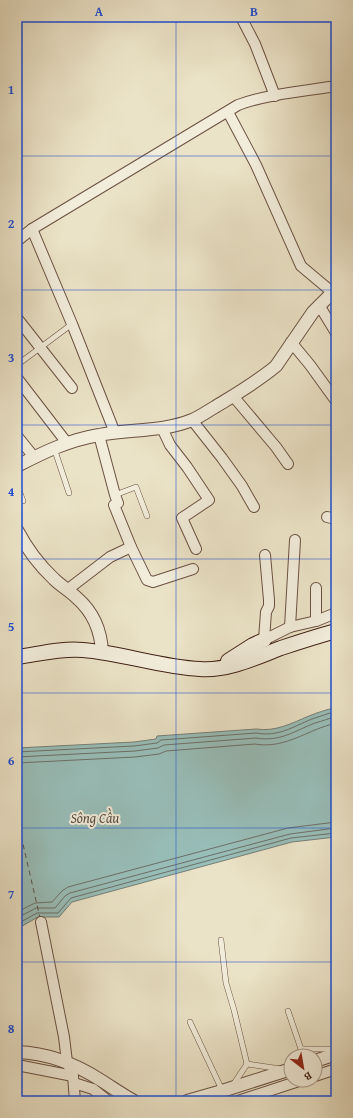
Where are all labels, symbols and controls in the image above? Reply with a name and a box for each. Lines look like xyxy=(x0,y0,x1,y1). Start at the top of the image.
text: A xyxy=(95,2,104,21)
text: B xyxy=(250,2,258,21)
text: 1 xyxy=(8,80,14,99)
text: 2 xyxy=(8,214,15,233)
text: 3 xyxy=(8,348,14,367)
text: 4 xyxy=(8,482,15,501)
text: 5 xyxy=(8,617,15,636)
text: 6 xyxy=(8,751,15,770)
water label: Sông Cầu xyxy=(70,808,120,828)
text: 7 xyxy=(8,885,15,904)
text: 8 xyxy=(8,1019,15,1038)
north arrow xyxy=(283,1048,323,1088)
text: B xyxy=(301,1068,315,1085)

